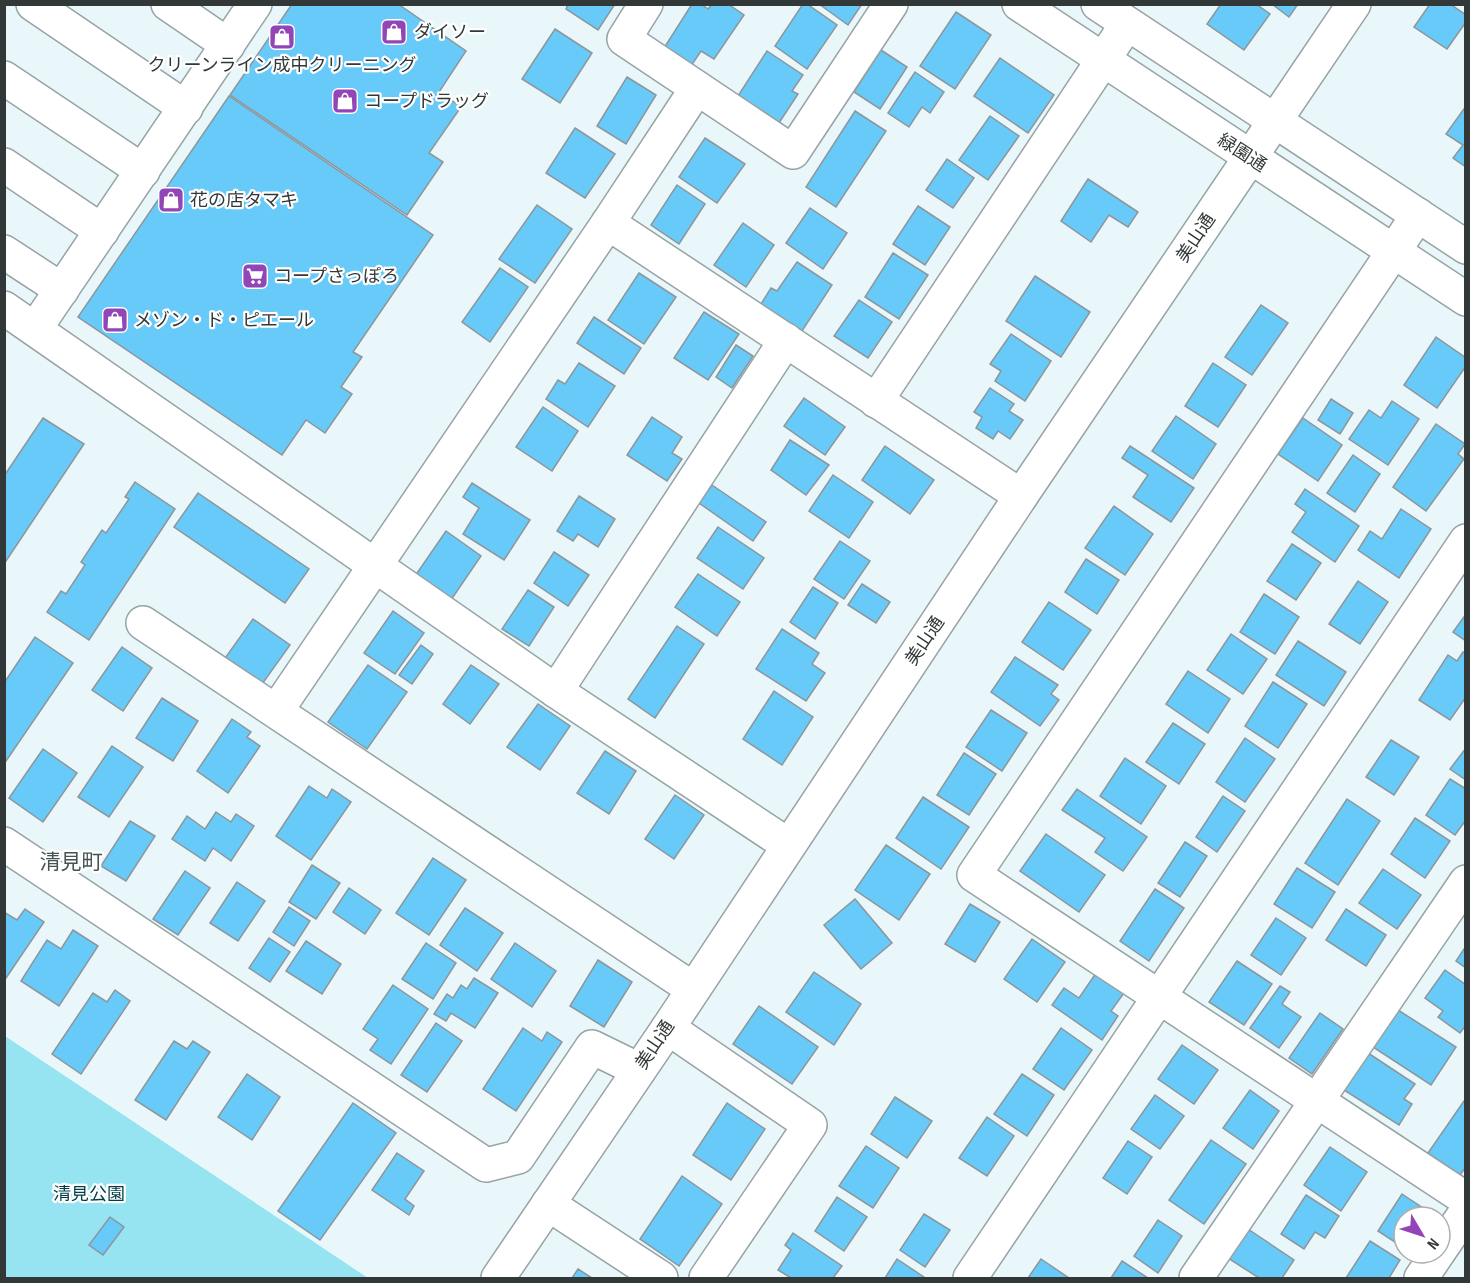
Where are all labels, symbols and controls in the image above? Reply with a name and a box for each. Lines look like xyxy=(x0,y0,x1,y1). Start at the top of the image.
shop icon: ダイソー xyxy=(379,17,409,47)
shop icon: クリーンライン成中クリーニング xyxy=(267,22,297,52)
place label: ダイソー xyxy=(414,22,486,43)
place label: クリーンライン成中クリーニング xyxy=(147,55,417,76)
shop icon: コープドラッグ xyxy=(330,86,360,116)
place label: コープドラッグ xyxy=(364,91,489,112)
street label: 緑園通 xyxy=(1214,129,1270,177)
shop icon: 花の店タマキ xyxy=(156,185,186,215)
place label: 花の店タマキ xyxy=(190,190,298,211)
street label: 美山通 xyxy=(1172,210,1220,266)
supermarket icon: コープさっぽろ xyxy=(240,261,270,291)
place label: コープさっぽろ xyxy=(274,266,399,287)
shop icon: メゾン・ド・ピエール xyxy=(100,305,130,335)
place label: メゾン・ド・ピエール xyxy=(134,310,314,331)
street label: 美山通 xyxy=(901,613,949,669)
district label: 清見町 xyxy=(40,850,103,875)
street label: 美山通 xyxy=(631,1017,679,1073)
park label: 清見公園 xyxy=(53,1184,125,1205)
north arrow xyxy=(1392,1205,1452,1265)
text: N xyxy=(1422,1234,1443,1253)

